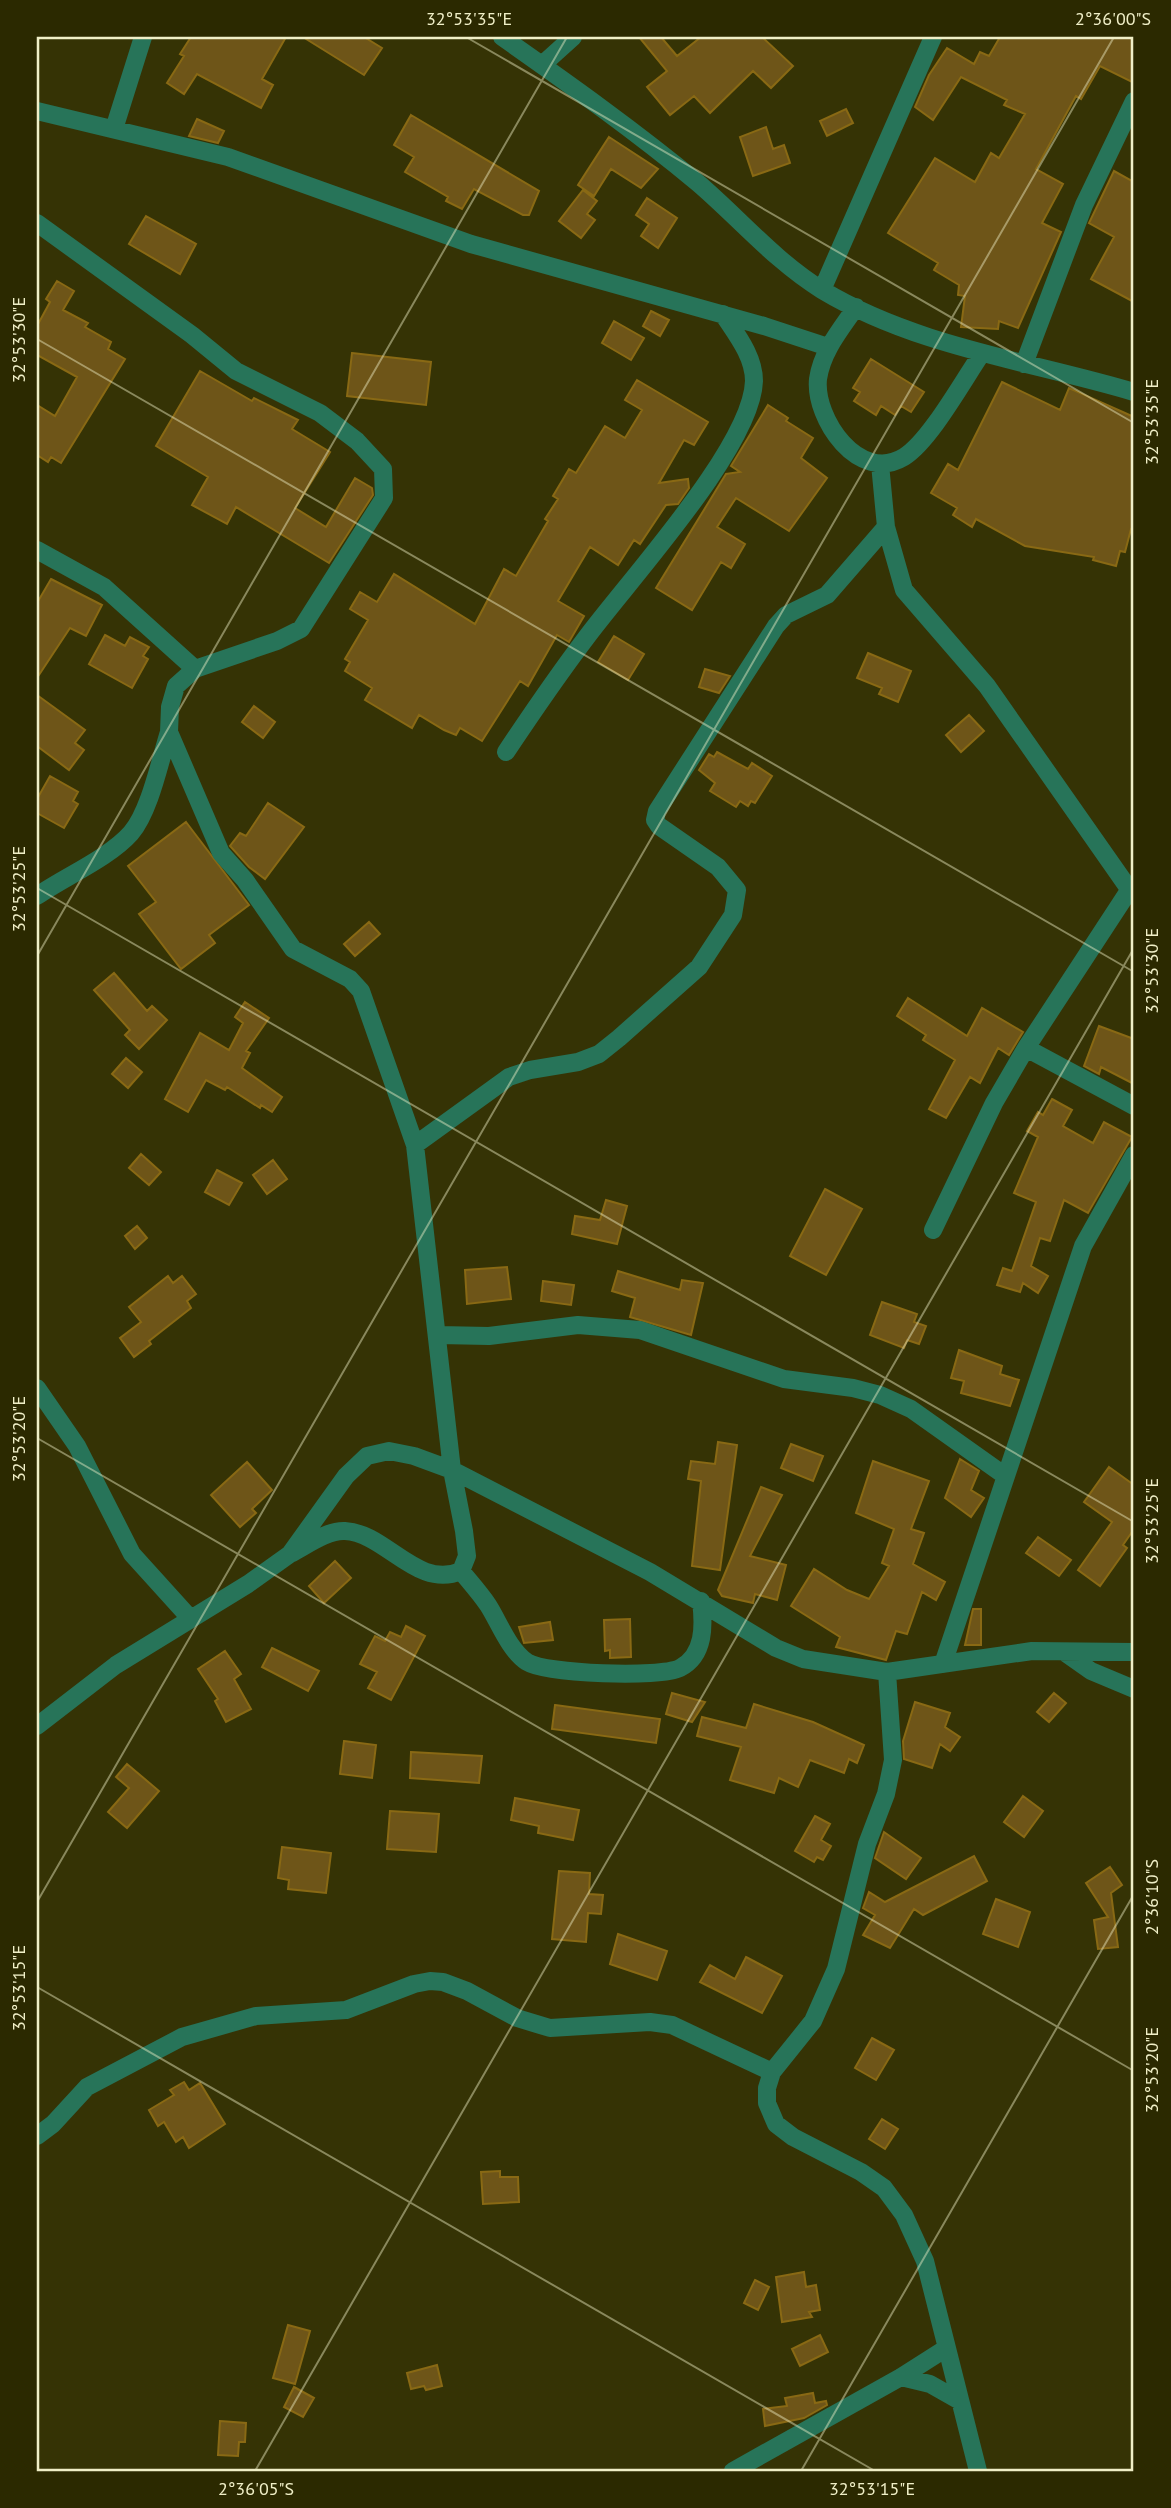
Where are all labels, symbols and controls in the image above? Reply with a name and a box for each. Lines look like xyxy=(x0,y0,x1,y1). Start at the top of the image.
text: 32°53'35"E xyxy=(426,7,512,30)
text: 2°36'00"S xyxy=(1075,7,1151,30)
text: 32°53'30"E xyxy=(7,297,30,383)
text: 32°53'35"E xyxy=(1140,379,1163,465)
text: 32°53'25"E xyxy=(7,846,30,932)
text: 32°53'30"E xyxy=(1140,928,1163,1014)
text: 32°53'20"E xyxy=(7,1396,30,1482)
text: 32°53'25"E xyxy=(1140,1478,1163,1564)
text: 2°36'10"S xyxy=(1140,1859,1163,1935)
text: 32°53'15"E xyxy=(7,1945,30,2031)
text: 32°53'20"E xyxy=(1140,2027,1163,2113)
text: 2°36'05"S xyxy=(218,2477,294,2500)
text: 32°53'15"E xyxy=(829,2477,915,2500)

